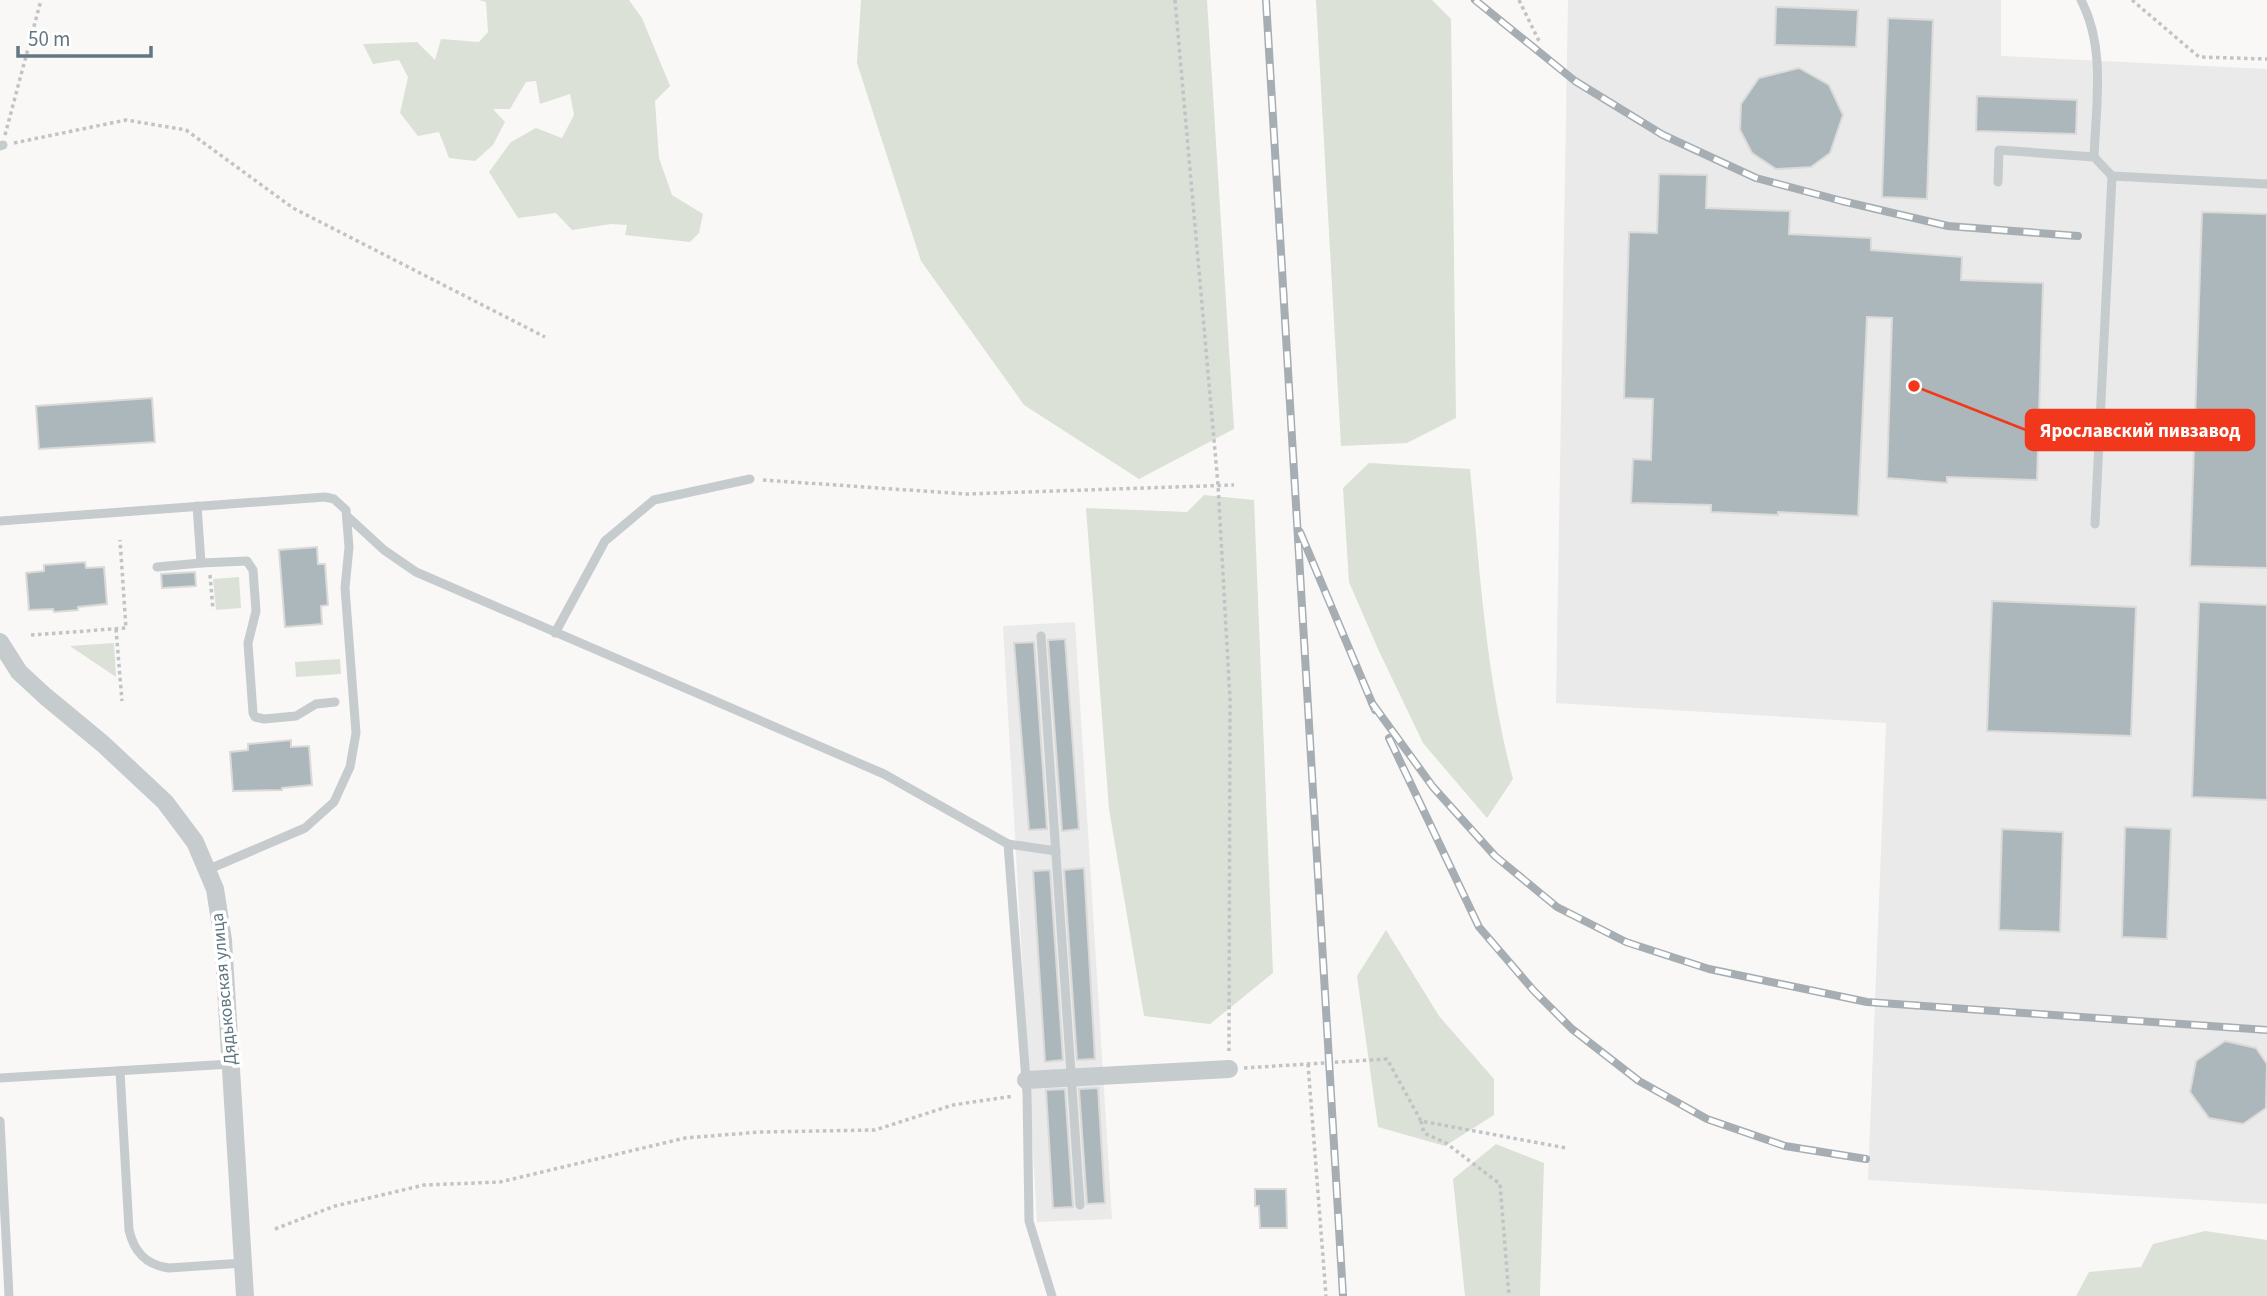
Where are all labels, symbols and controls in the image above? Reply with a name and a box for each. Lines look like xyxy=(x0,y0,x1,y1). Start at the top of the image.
scale bar xyxy=(18,14,150,58)
text: 50 m xyxy=(28,24,70,54)
callout: Ярославский пивзавод xyxy=(2026,410,2254,450)
text: Ярославский пивзавод xyxy=(2040,418,2240,445)
street label: Дядьковская улица xyxy=(205,912,243,1066)

